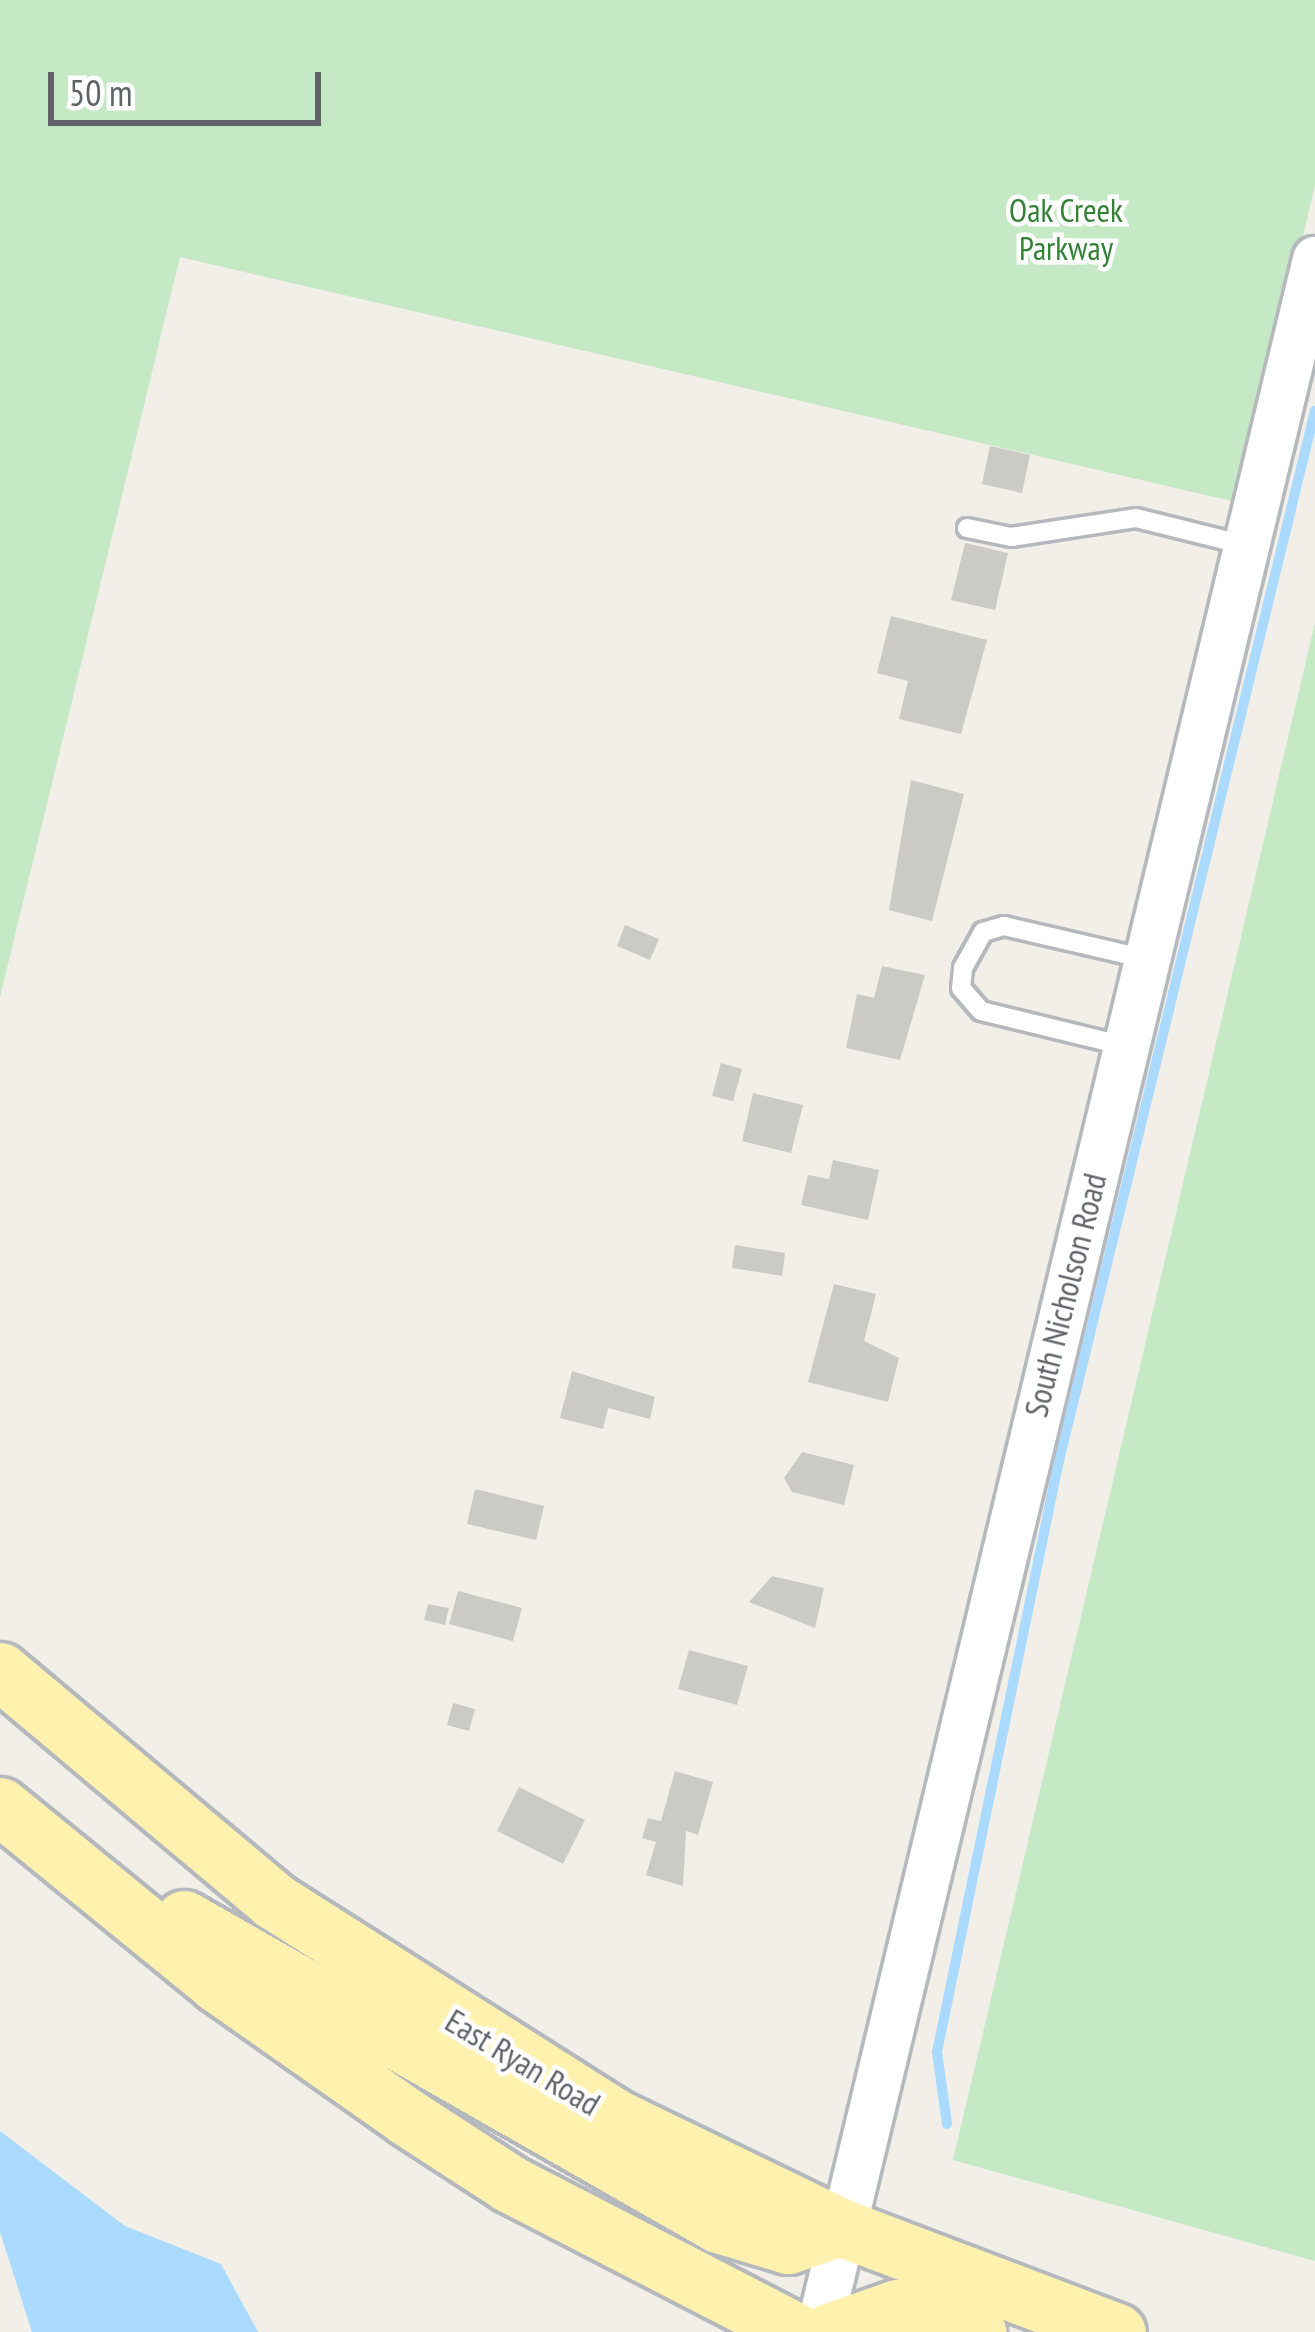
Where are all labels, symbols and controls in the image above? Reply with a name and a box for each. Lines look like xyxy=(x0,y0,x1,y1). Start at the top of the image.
scale bar xyxy=(54,48,327,122)
text: 50 m xyxy=(69,69,132,116)
park label: Oak Creek Parkway xyxy=(1009,190,1123,268)
street label: South Nicholson Road xyxy=(1016,1169,1114,1421)
street label: East Ryan Road xyxy=(439,2000,607,2124)

